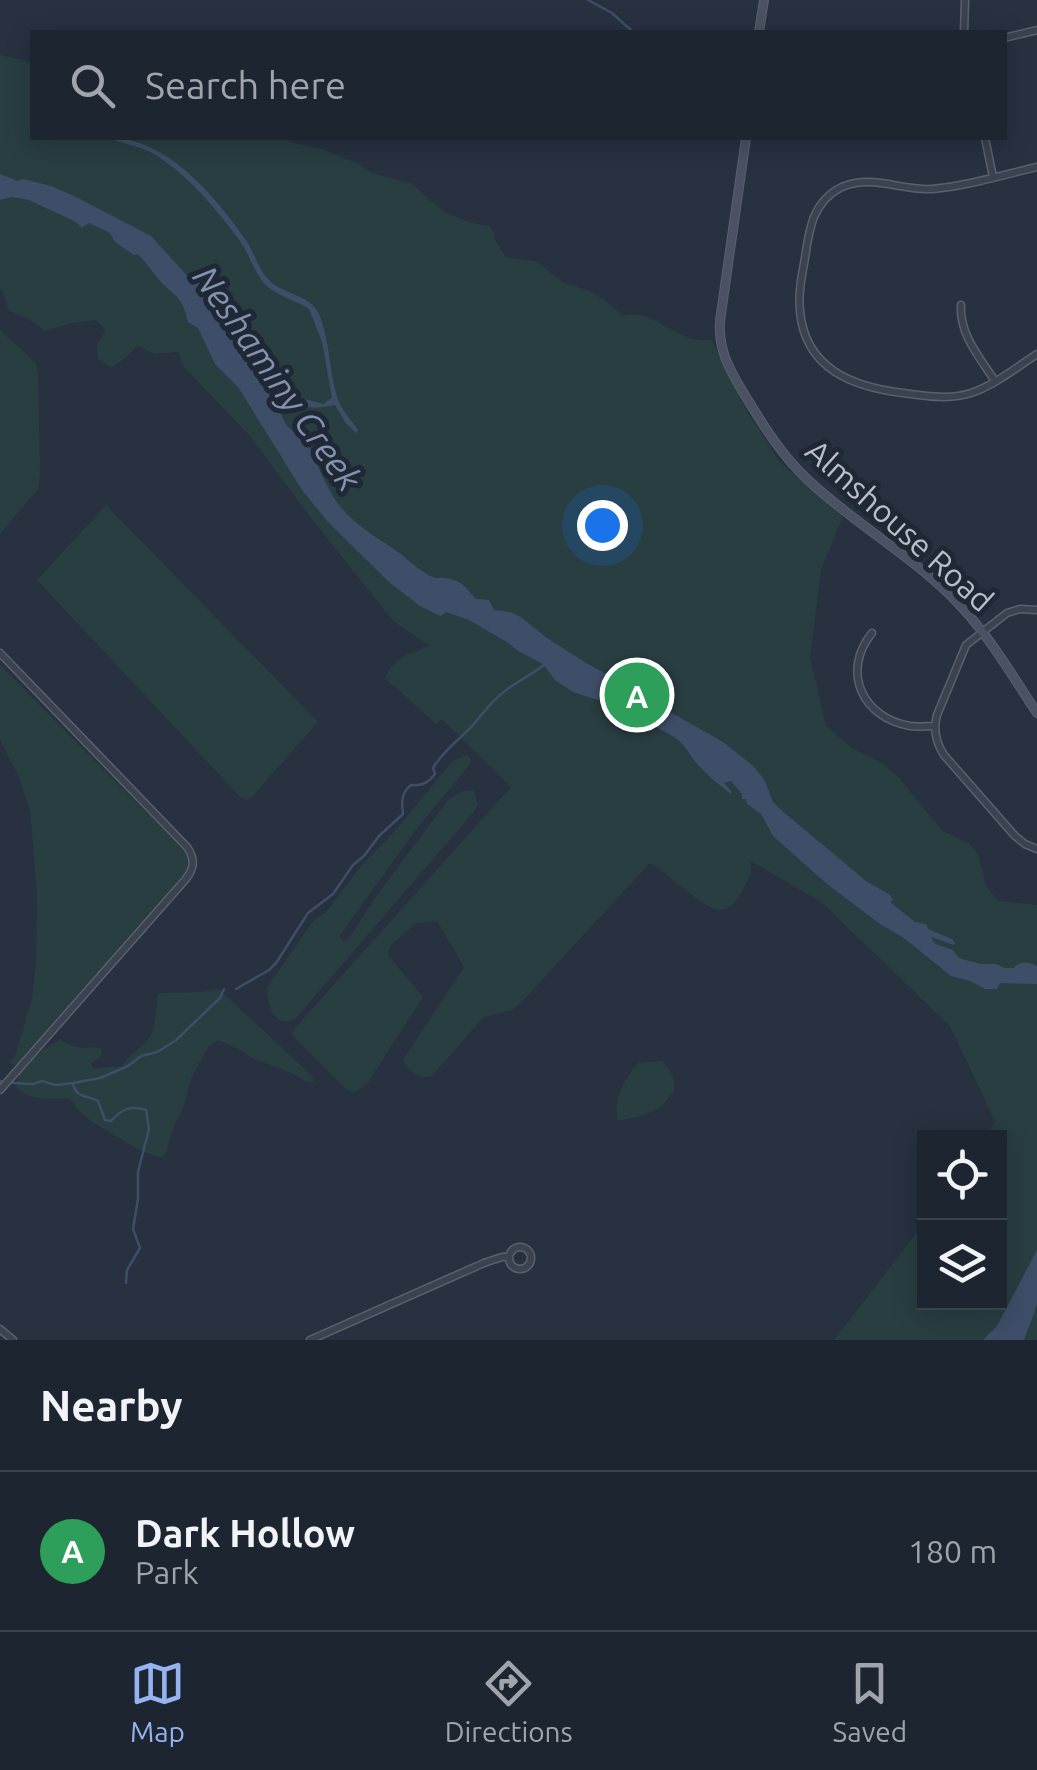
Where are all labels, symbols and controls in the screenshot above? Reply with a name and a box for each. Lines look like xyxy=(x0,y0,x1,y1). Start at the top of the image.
search box xyxy=(30,30,1007,140)
icon: search xyxy=(65,58,120,113)
text: Search here xyxy=(145,64,346,106)
water label: Neshaminy Creek xyxy=(186,258,370,498)
street label: Almshouse Road xyxy=(799,432,1001,618)
your location xyxy=(577,500,628,551)
pin: A xyxy=(604,658,670,732)
map controls xyxy=(917,1130,1007,1310)
button: locate xyxy=(917,1130,1007,1220)
button: layers xyxy=(917,1220,1007,1310)
text: Nearby xyxy=(40,1382,183,1429)
text: Dark Hollow xyxy=(135,1512,355,1554)
text: A xyxy=(61,1533,84,1569)
text: 180 m xyxy=(908,1533,997,1569)
text: Park xyxy=(135,1554,199,1590)
tab: Map xyxy=(130,1656,185,1747)
tab: Directions xyxy=(445,1656,573,1747)
tab: Saved xyxy=(833,1656,907,1747)

